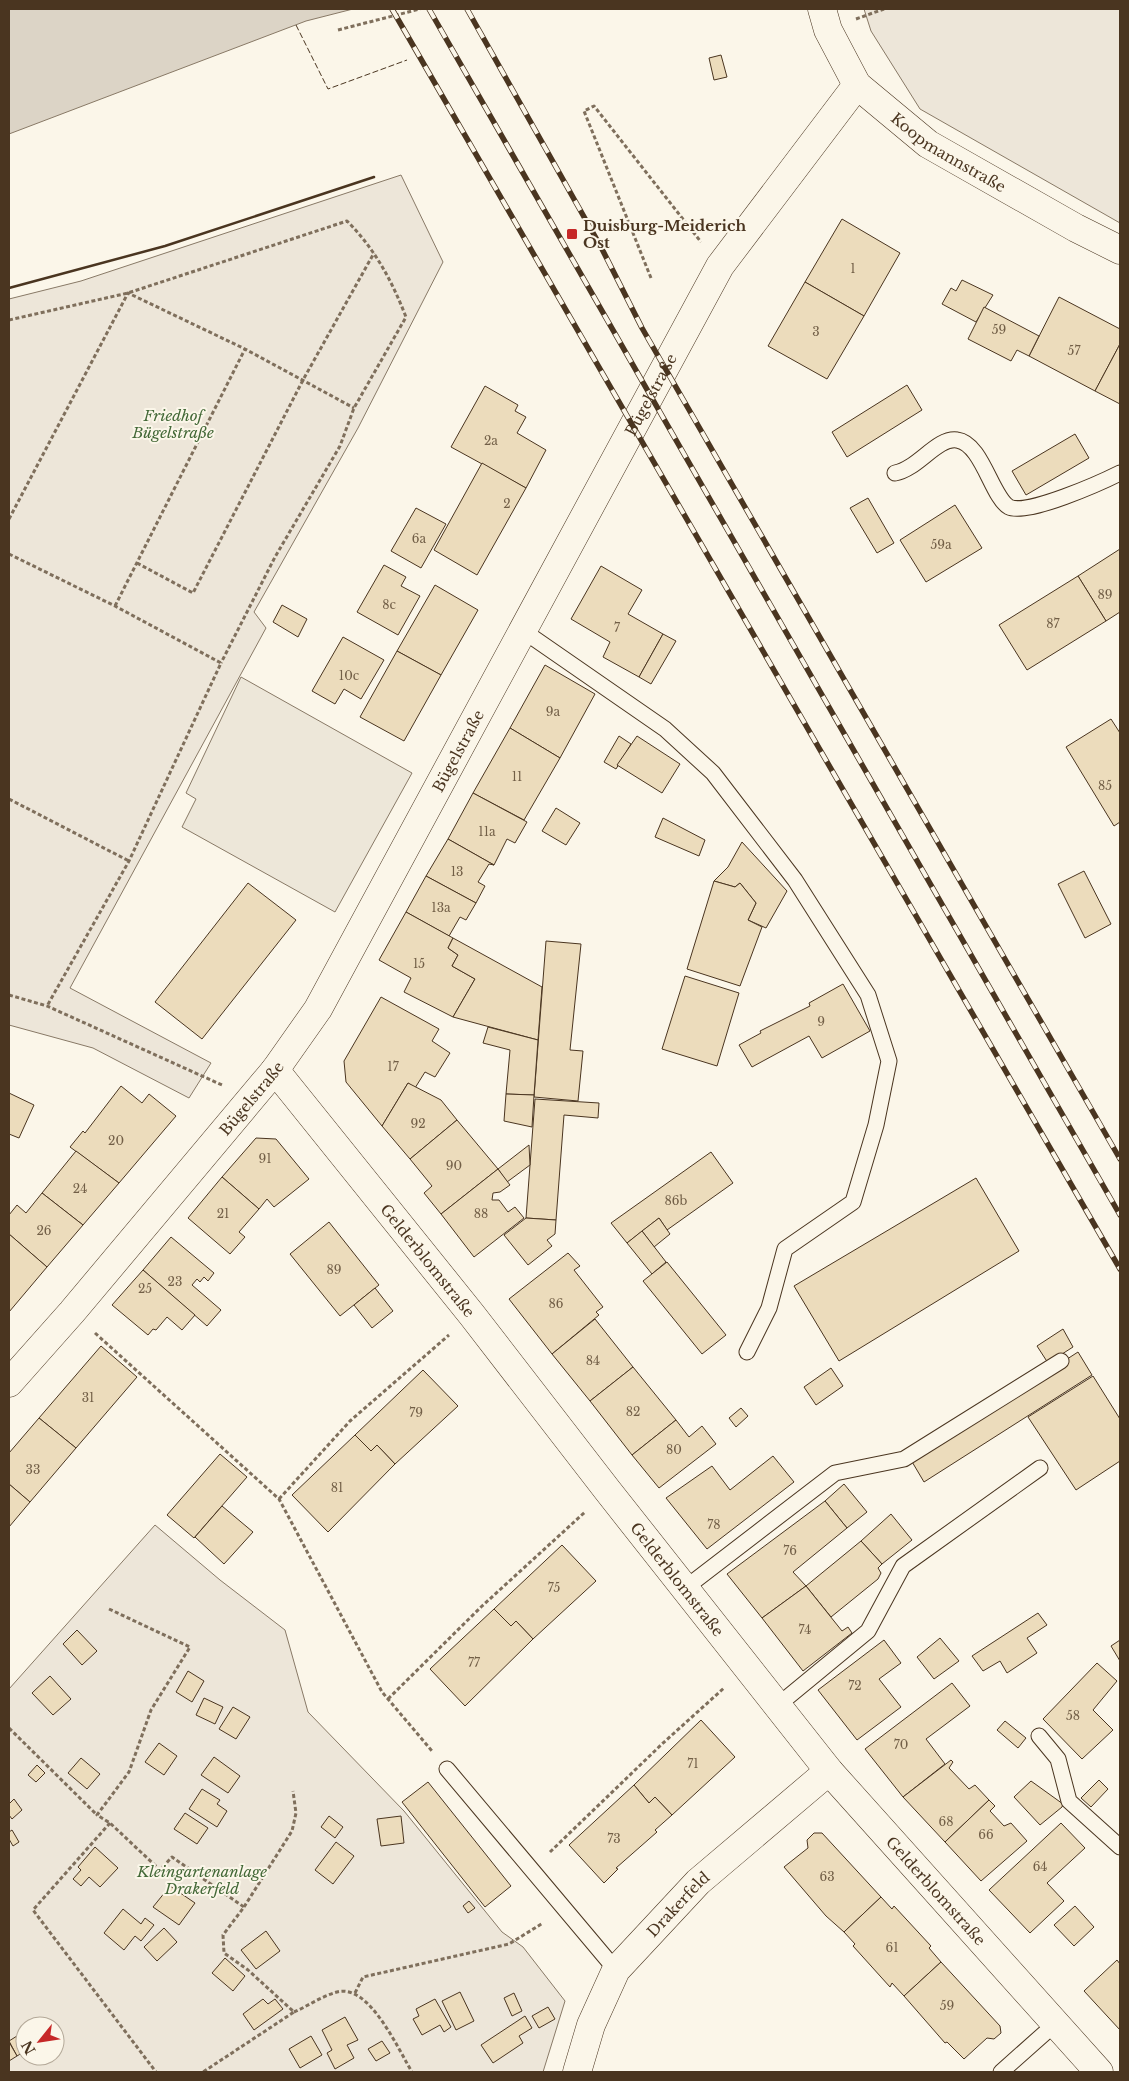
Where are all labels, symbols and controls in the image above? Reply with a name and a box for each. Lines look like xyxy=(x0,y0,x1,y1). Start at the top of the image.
street label: Koopmannstraße xyxy=(887,108,1009,196)
place label: Duisburg-Meiderich Ost xyxy=(583,216,746,252)
marker: Duisburg-Meiderich Ost xyxy=(565,227,579,241)
house number: 1 xyxy=(850,261,856,276)
house number: 59 xyxy=(992,322,1006,337)
house number: 3 xyxy=(812,324,820,339)
house number: 57 xyxy=(1068,343,1081,358)
street label: Bügelstraße xyxy=(620,350,680,439)
park label: Friedhof Bügelstraße xyxy=(131,406,214,442)
house number: 2a xyxy=(484,433,498,448)
house number: 2 xyxy=(503,496,511,511)
house number: 6a xyxy=(412,531,427,546)
house number: 59a xyxy=(930,537,952,552)
house number: 89 xyxy=(1098,587,1113,602)
house number: 8c xyxy=(382,597,396,612)
house number: 87 xyxy=(1046,616,1061,631)
house number: 7 xyxy=(614,620,621,635)
house number: 10c xyxy=(339,668,360,683)
house number: 9a xyxy=(546,704,561,719)
street label: Bügelstraße xyxy=(428,706,488,795)
house number: 11 xyxy=(512,769,522,784)
house number: 85 xyxy=(1098,778,1112,793)
house number: 11a xyxy=(478,824,496,839)
house number: 13 xyxy=(451,864,463,879)
house number: 13a xyxy=(431,900,451,915)
house number: 15 xyxy=(413,956,425,971)
house number: 9 xyxy=(817,1014,825,1029)
street label: Bügelstraße xyxy=(215,1058,288,1139)
house number: 17 xyxy=(387,1059,400,1074)
house number: 92 xyxy=(410,1116,426,1131)
house number: 20 xyxy=(108,1133,124,1148)
house number: 91 xyxy=(258,1151,272,1166)
house number: 90 xyxy=(446,1158,462,1173)
house number: 24 xyxy=(73,1181,87,1196)
house number: 86b xyxy=(665,1193,688,1208)
street label: Gelderblomstraße xyxy=(377,1200,479,1321)
house number: 21 xyxy=(217,1206,229,1221)
house number: 88 xyxy=(474,1206,488,1221)
house number: 26 xyxy=(36,1223,52,1238)
house number: 89 xyxy=(327,1262,342,1277)
house number: 23 xyxy=(168,1274,182,1289)
house number: 25 xyxy=(138,1281,152,1296)
house number: 86 xyxy=(549,1296,564,1311)
house number: 84 xyxy=(586,1353,600,1368)
house number: 31 xyxy=(82,1390,94,1405)
house number: 82 xyxy=(626,1404,640,1419)
house number: 79 xyxy=(409,1405,423,1420)
house number: 80 xyxy=(666,1442,682,1457)
house number: 33 xyxy=(26,1462,40,1477)
house number: 81 xyxy=(331,1480,343,1495)
house number: 78 xyxy=(707,1517,721,1532)
street label: Gelderblomstraße xyxy=(627,1518,728,1640)
house number: 76 xyxy=(783,1543,797,1558)
house number: 75 xyxy=(548,1580,561,1595)
house number: 74 xyxy=(799,1622,811,1637)
house number: 77 xyxy=(468,1655,481,1670)
house number: 72 xyxy=(848,1678,862,1693)
house number: 58 xyxy=(1066,1708,1080,1723)
house number: 70 xyxy=(894,1737,908,1752)
house number: 71 xyxy=(687,1756,699,1771)
house number: 68 xyxy=(939,1814,954,1829)
house number: 66 xyxy=(978,1827,994,1842)
house number: 73 xyxy=(607,1831,621,1846)
street label: Gelderblomstraße xyxy=(882,1832,990,1949)
house number: 64 xyxy=(1033,1859,1047,1874)
park label: Kleingartenanlage Drakerfeld xyxy=(136,1862,267,1898)
street label: Drakerfeld xyxy=(643,1867,713,1941)
house number: 63 xyxy=(819,1869,835,1884)
house number: 61 xyxy=(885,1940,899,1955)
house number: 59 xyxy=(940,1998,954,2013)
north arrow xyxy=(15,2016,65,2066)
text: N xyxy=(18,2037,40,2058)

